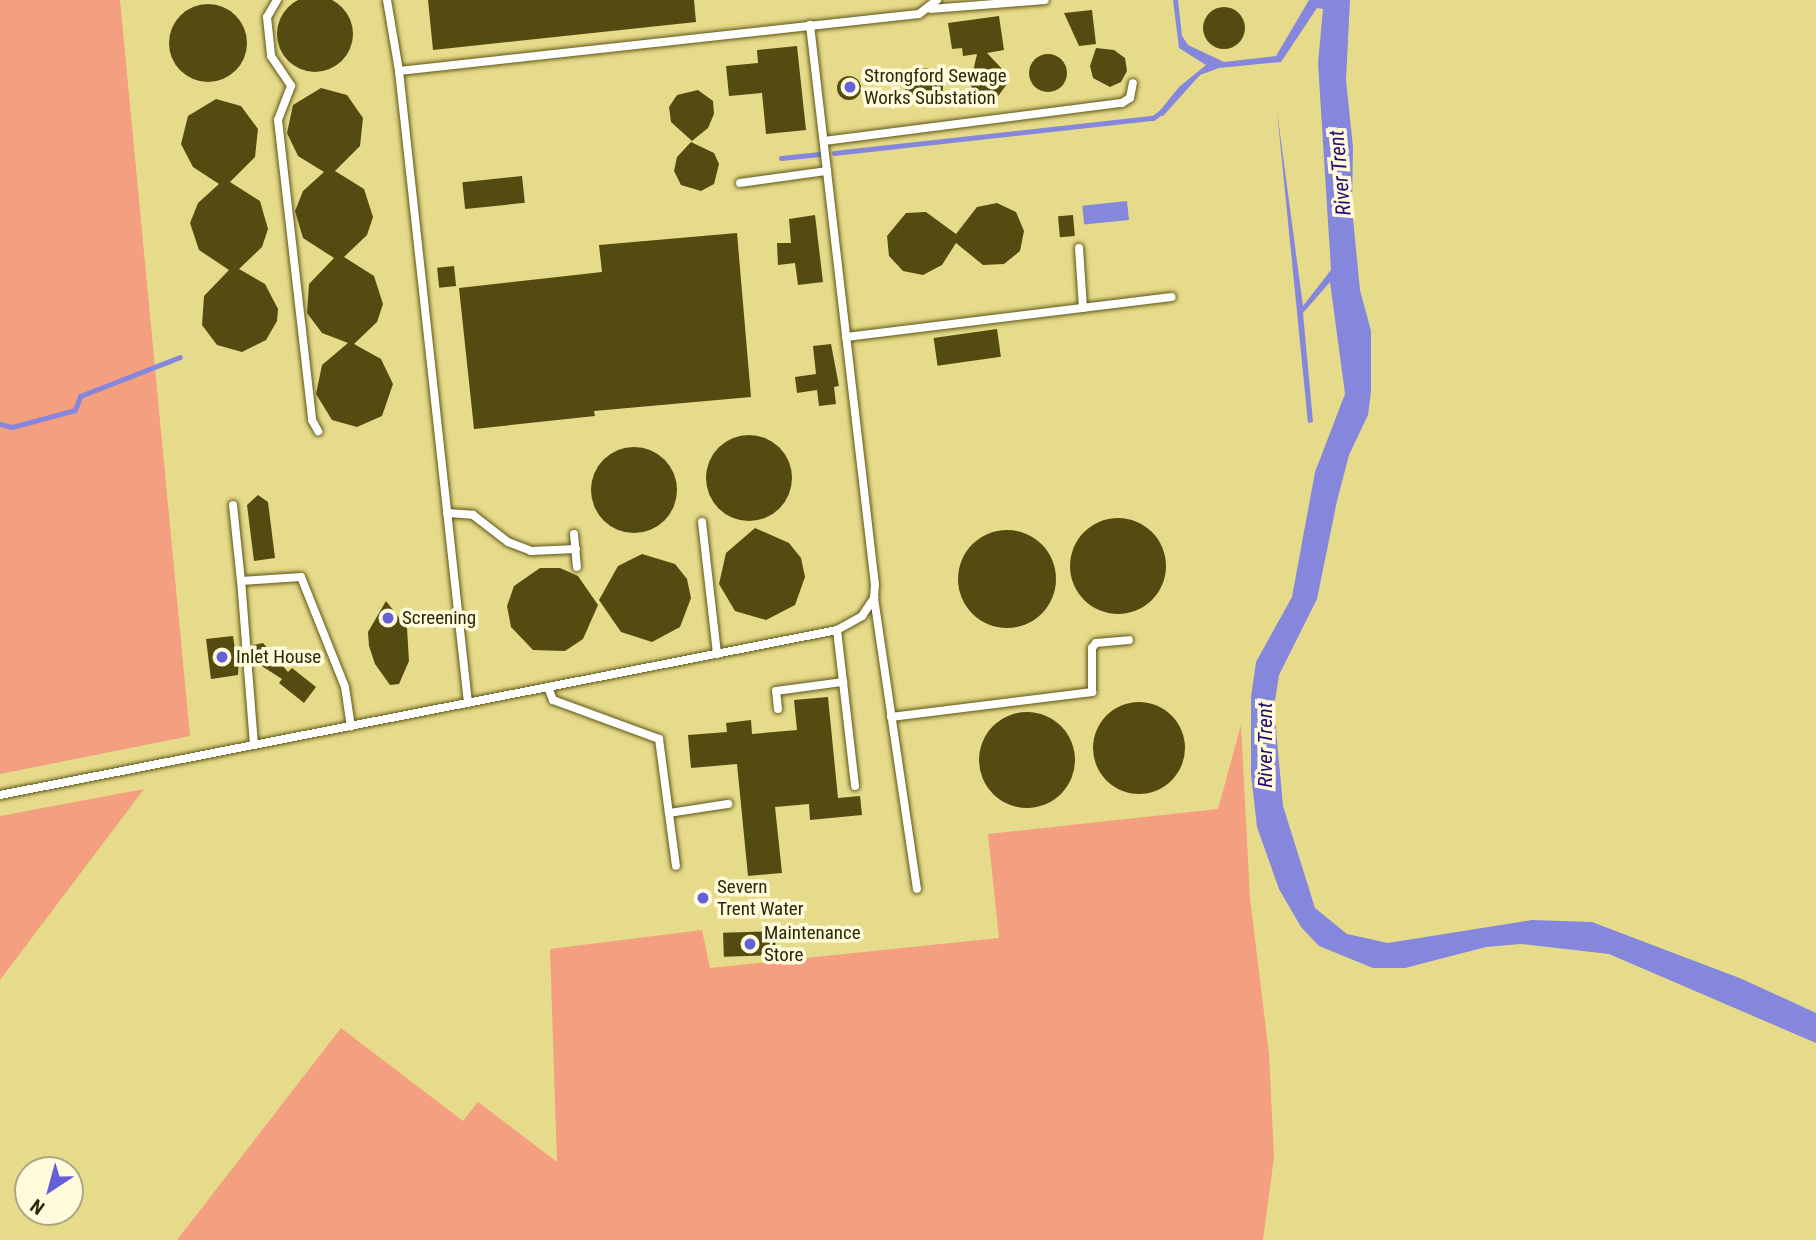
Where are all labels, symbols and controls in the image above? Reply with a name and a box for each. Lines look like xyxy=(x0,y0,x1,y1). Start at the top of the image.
place label: Strongford Sewage Works Substation xyxy=(864,65,1007,109)
marker: Strongford Sewage Works Substation xyxy=(842,79,858,95)
water label: River Trent xyxy=(1324,129,1356,217)
place label: Screening xyxy=(402,607,476,629)
marker: Screening xyxy=(380,610,396,626)
place label: Inlet House xyxy=(236,646,321,668)
marker: Inlet House xyxy=(214,649,230,665)
water label: River Trent xyxy=(1252,702,1278,788)
place label: Severn Trent Water xyxy=(717,876,803,920)
marker: Severn Trent Water xyxy=(695,890,711,906)
place label: Maintenance Store xyxy=(764,922,861,966)
marker: Maintenance Store xyxy=(742,936,758,952)
north arrow xyxy=(14,1156,84,1226)
text: N xyxy=(26,1194,49,1220)

